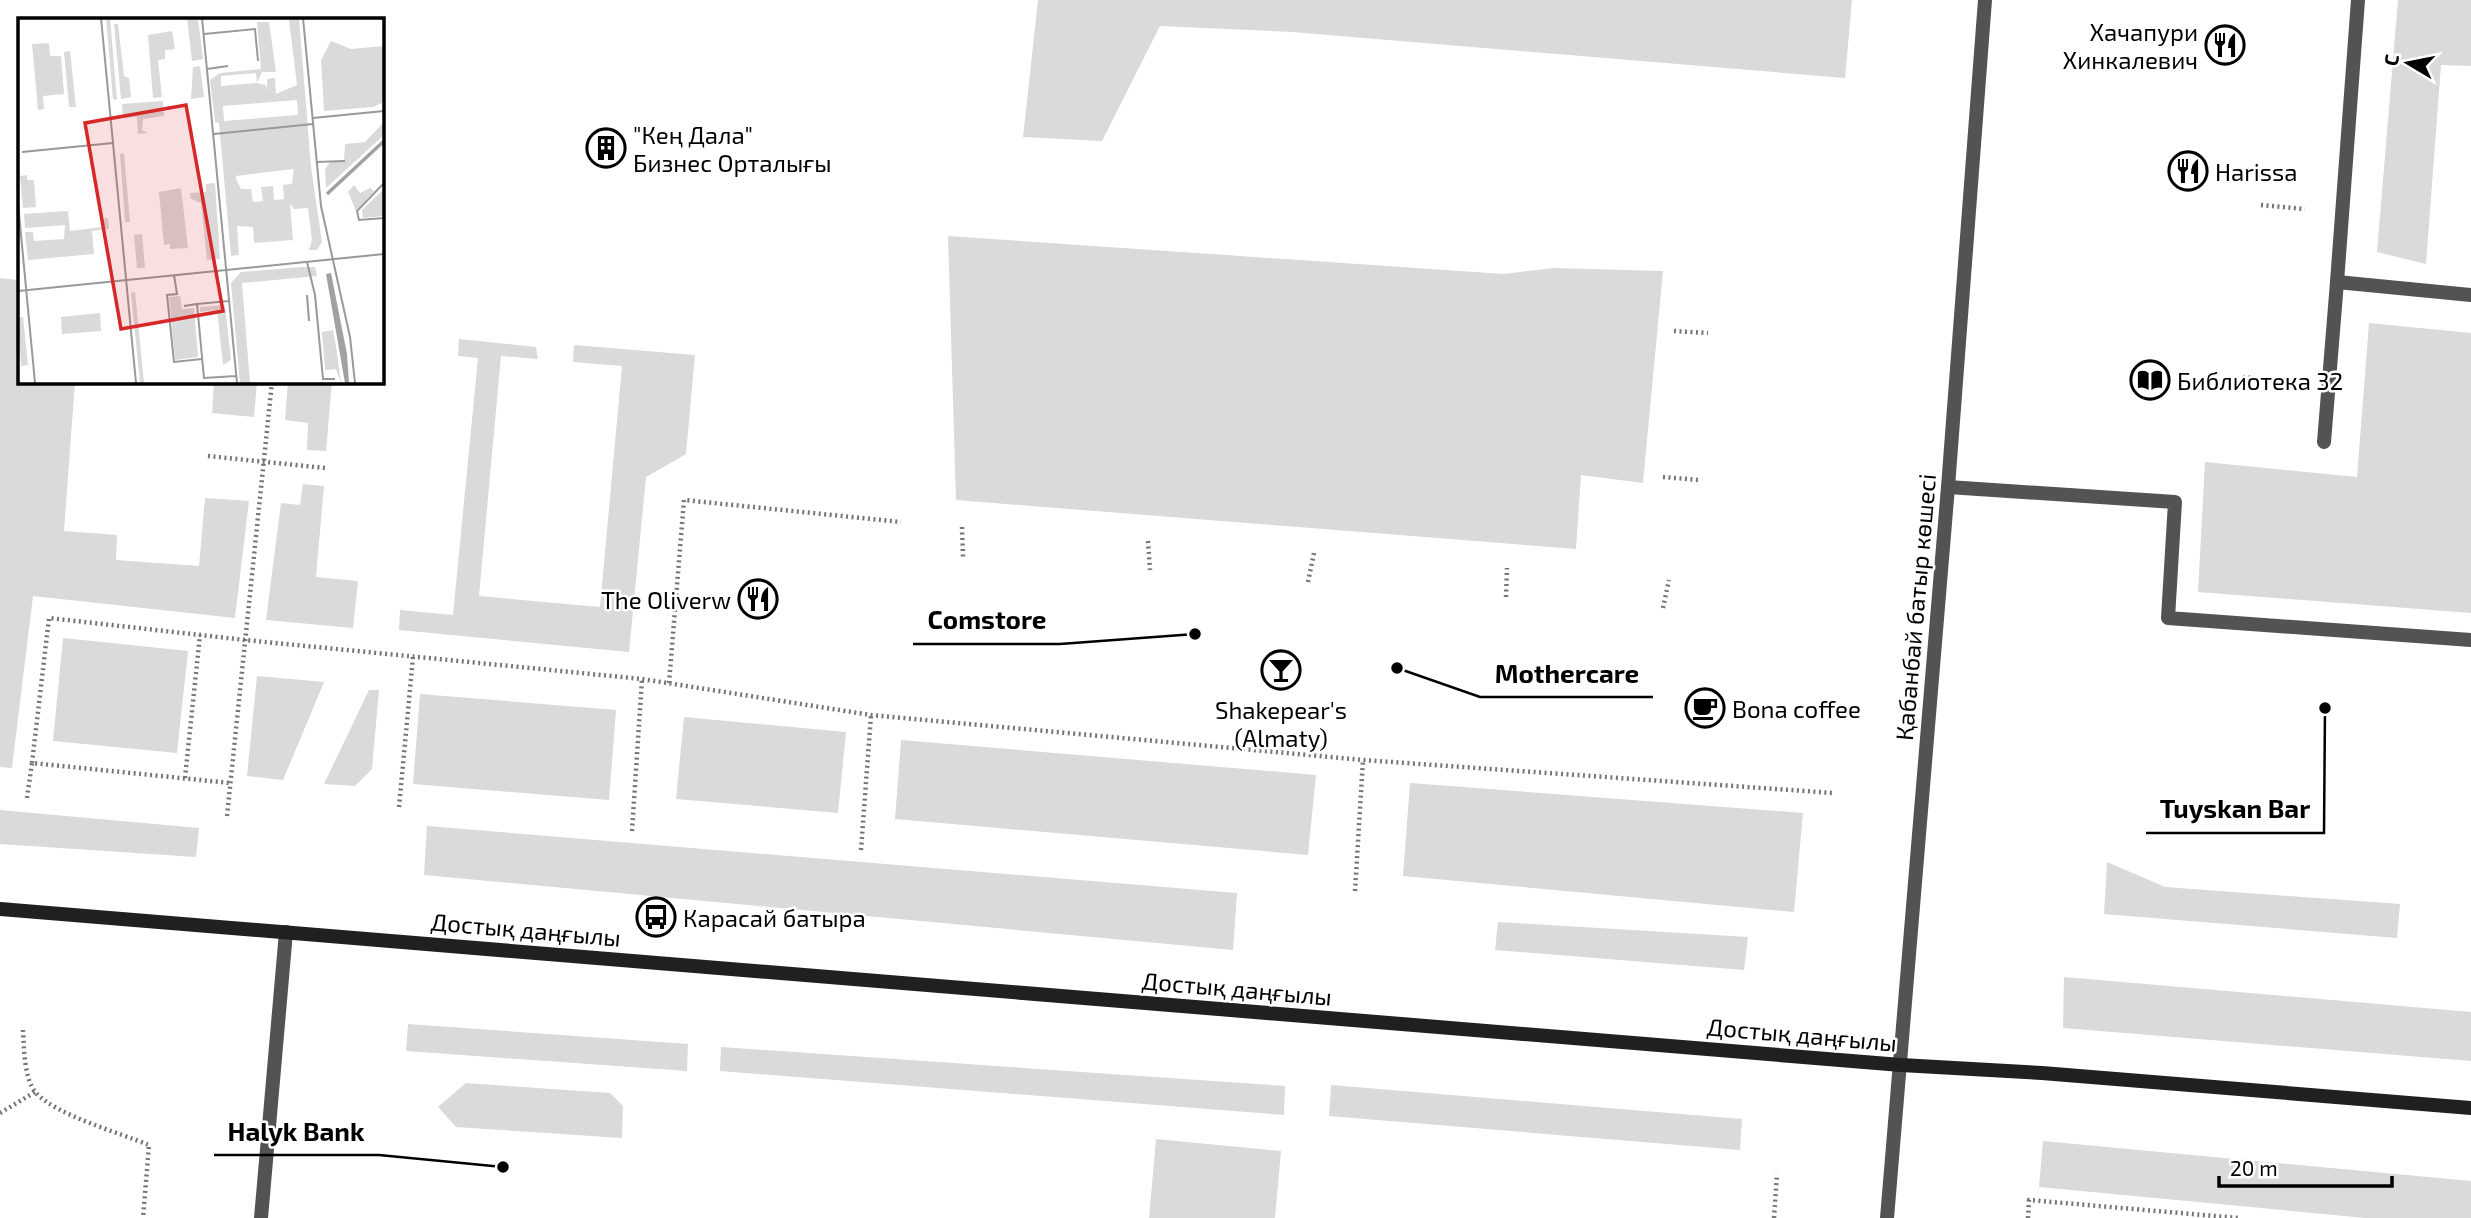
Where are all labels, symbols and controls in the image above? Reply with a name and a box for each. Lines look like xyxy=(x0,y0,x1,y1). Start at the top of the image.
place label: Хачапури Хинкалевич xyxy=(2063,17,2198,74)
inset map xyxy=(18,18,383,383)
restaurant icon: Хачапури Хинкалевич xyxy=(2204,24,2246,66)
north arrow xyxy=(2373,28,2443,98)
text: С xyxy=(2378,52,2403,67)
place label: "Кең Дала" Бизнес Орталығы xyxy=(633,120,832,177)
building icon: "Кең Дала" Бизнес Орталығы xyxy=(585,127,627,169)
restaurant icon: Harissa xyxy=(2167,150,2209,192)
place label: Harissa xyxy=(2215,157,2297,186)
library icon: Библиотека 32 xyxy=(2129,359,2171,401)
place label: Библиотека 32 xyxy=(2177,366,2343,395)
street label: Қабанбай батыр көшесі xyxy=(1889,472,1941,742)
restaurant icon: The Oliverw xyxy=(737,578,779,620)
place label: The Oliverw xyxy=(601,585,731,614)
callout: Comstore xyxy=(913,597,1060,644)
text: Comstore xyxy=(928,603,1046,634)
bar icon: Shakepear's (Almaty) xyxy=(1260,649,1302,691)
callout: Mothercare xyxy=(1480,650,1653,697)
text: Mothercare xyxy=(1495,657,1639,688)
cafe icon: Bona coffee xyxy=(1684,687,1726,729)
place label: Bona coffee xyxy=(1732,694,1861,723)
place label: Shakepear's (Almaty) xyxy=(1215,695,1347,752)
callout: Tuyskan Bar xyxy=(2146,786,2324,833)
text: Tuyskan Bar xyxy=(2160,792,2310,824)
bus stop icon: Карасай батыра xyxy=(635,896,677,938)
place label: Карасай батыра xyxy=(683,903,866,932)
street label: Достық даңғылы xyxy=(430,906,622,952)
street label: Достық даңғылы xyxy=(1141,965,1333,1011)
street label: Достық даңғылы xyxy=(1706,1011,1898,1057)
callout: Halyk Bank xyxy=(214,1108,379,1155)
text: Halyk Bank xyxy=(227,1115,365,1147)
scale bar xyxy=(2219,1144,2392,1188)
text: 20 m xyxy=(2230,1155,2278,1180)

